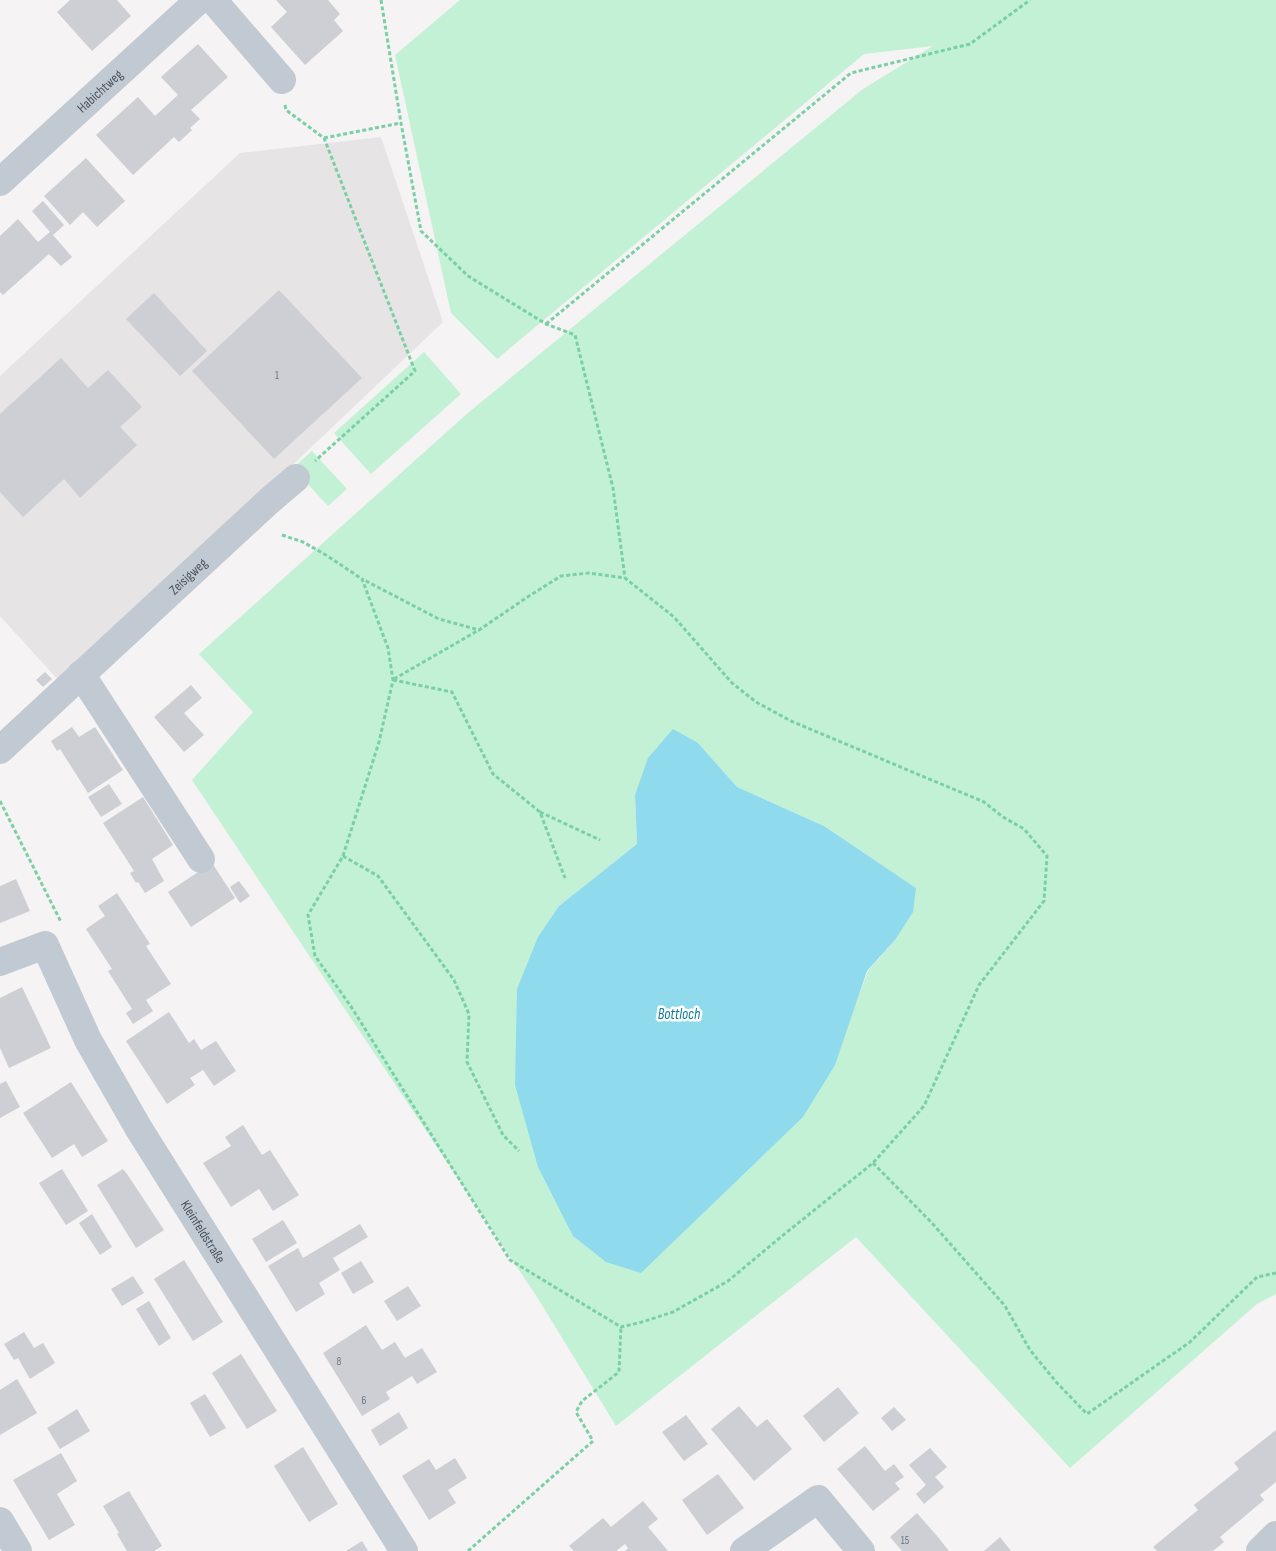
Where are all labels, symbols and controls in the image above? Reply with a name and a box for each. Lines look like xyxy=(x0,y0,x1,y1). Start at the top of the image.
street label: Habichtweg xyxy=(73,65,126,116)
house number: 1 xyxy=(275,369,279,382)
street label: Zeisigweg xyxy=(165,554,211,598)
water label: Bottloch xyxy=(658,1005,700,1024)
street label: Kleinfeldstraße xyxy=(177,1197,229,1266)
house number: 8 xyxy=(337,1355,342,1368)
house number: 6 xyxy=(362,1394,367,1407)
house number: 15 xyxy=(901,1534,909,1547)

